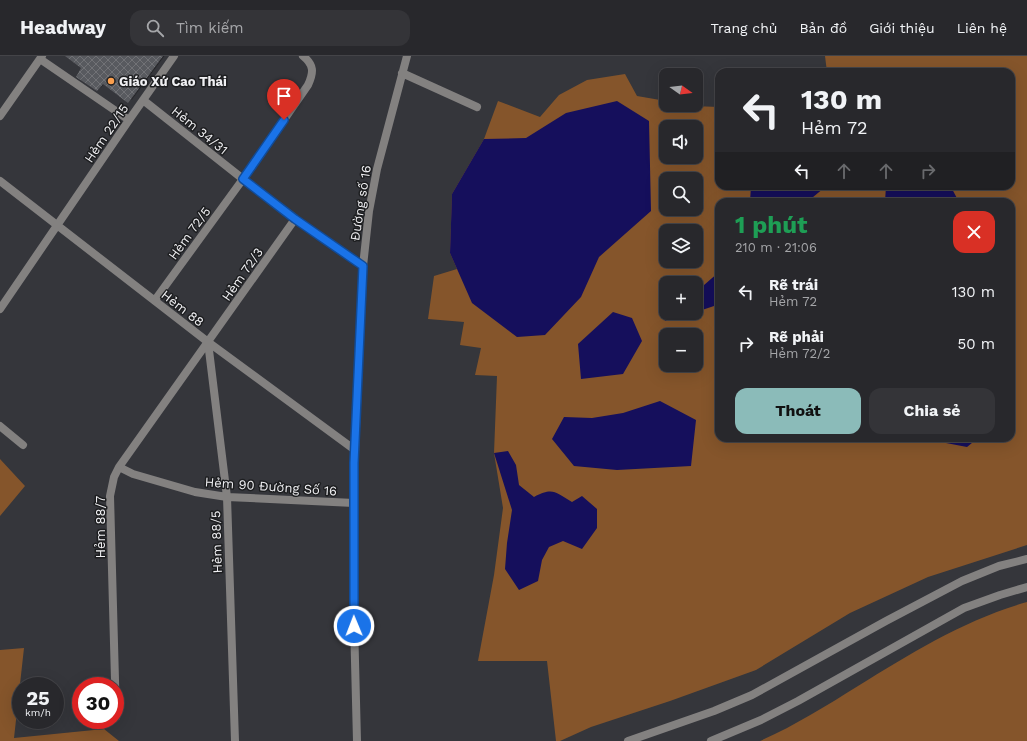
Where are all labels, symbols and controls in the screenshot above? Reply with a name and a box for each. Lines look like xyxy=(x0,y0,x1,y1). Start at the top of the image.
search box xyxy=(130,10,410,46)
text: Headway xyxy=(20,16,106,39)
icon: search xyxy=(144,17,166,39)
text: Tìm kiếm xyxy=(176,19,244,37)
text: Trang chủ xyxy=(711,20,777,36)
text: Bản đồ xyxy=(799,20,847,36)
text: Giới thiệu xyxy=(869,20,935,36)
text: Liên hệ xyxy=(957,20,1007,36)
north arrow xyxy=(659,68,703,112)
map controls xyxy=(659,68,703,372)
place label: Giáo Xứ Cao Thái xyxy=(119,74,227,89)
marker: Giáo Xứ Cao Thái xyxy=(106,76,116,86)
pin xyxy=(267,79,301,120)
text: 130 m xyxy=(801,83,882,116)
icon: left xyxy=(735,84,787,136)
icon: arrive xyxy=(273,85,295,107)
street label: Hẻm 22/15 xyxy=(81,101,131,165)
street label: Hẻm 34/31 xyxy=(169,103,231,157)
text: Hẻm 72 xyxy=(801,117,868,138)
button: sound xyxy=(659,120,703,164)
icon: left xyxy=(791,160,813,182)
icon: ahead xyxy=(833,160,855,182)
icon: ahead xyxy=(875,160,897,182)
icon: right xyxy=(917,160,939,182)
street label: Đường số 16 xyxy=(347,164,374,242)
button: search xyxy=(659,172,703,216)
street label: Hẻm 72/5 xyxy=(165,204,214,263)
text: 1 phút xyxy=(735,211,807,239)
button: close xyxy=(953,211,995,253)
button: layers xyxy=(659,224,703,268)
text: 210 m · 21:06 xyxy=(735,240,817,255)
street label: Hẻm 72/3 xyxy=(219,245,266,304)
button: + xyxy=(659,276,703,320)
text: Rẽ trái xyxy=(769,276,818,294)
icon: left xyxy=(735,281,757,303)
text: 130 m xyxy=(952,283,995,301)
street label: Hẻm 88 xyxy=(158,287,207,330)
text: Hẻm 72 xyxy=(769,294,817,309)
button: − xyxy=(659,328,703,372)
text: Rẽ phải xyxy=(769,328,824,346)
icon: right xyxy=(735,333,757,355)
text: 50 m xyxy=(958,335,995,353)
text: Hẻm 72/2 xyxy=(769,346,830,361)
button: Thoát xyxy=(735,388,861,434)
button: Chia sẻ xyxy=(869,388,995,434)
street label: Hẻm 90 Đường Số 16 xyxy=(204,474,338,499)
street label: Hẻm 88/7 xyxy=(93,496,108,558)
street label: Hẻm 88/5 xyxy=(208,510,225,574)
position arrow xyxy=(333,605,375,647)
speed limit sign: 30 xyxy=(72,677,124,729)
text: 25 xyxy=(26,686,50,710)
text: km/h xyxy=(25,707,51,718)

